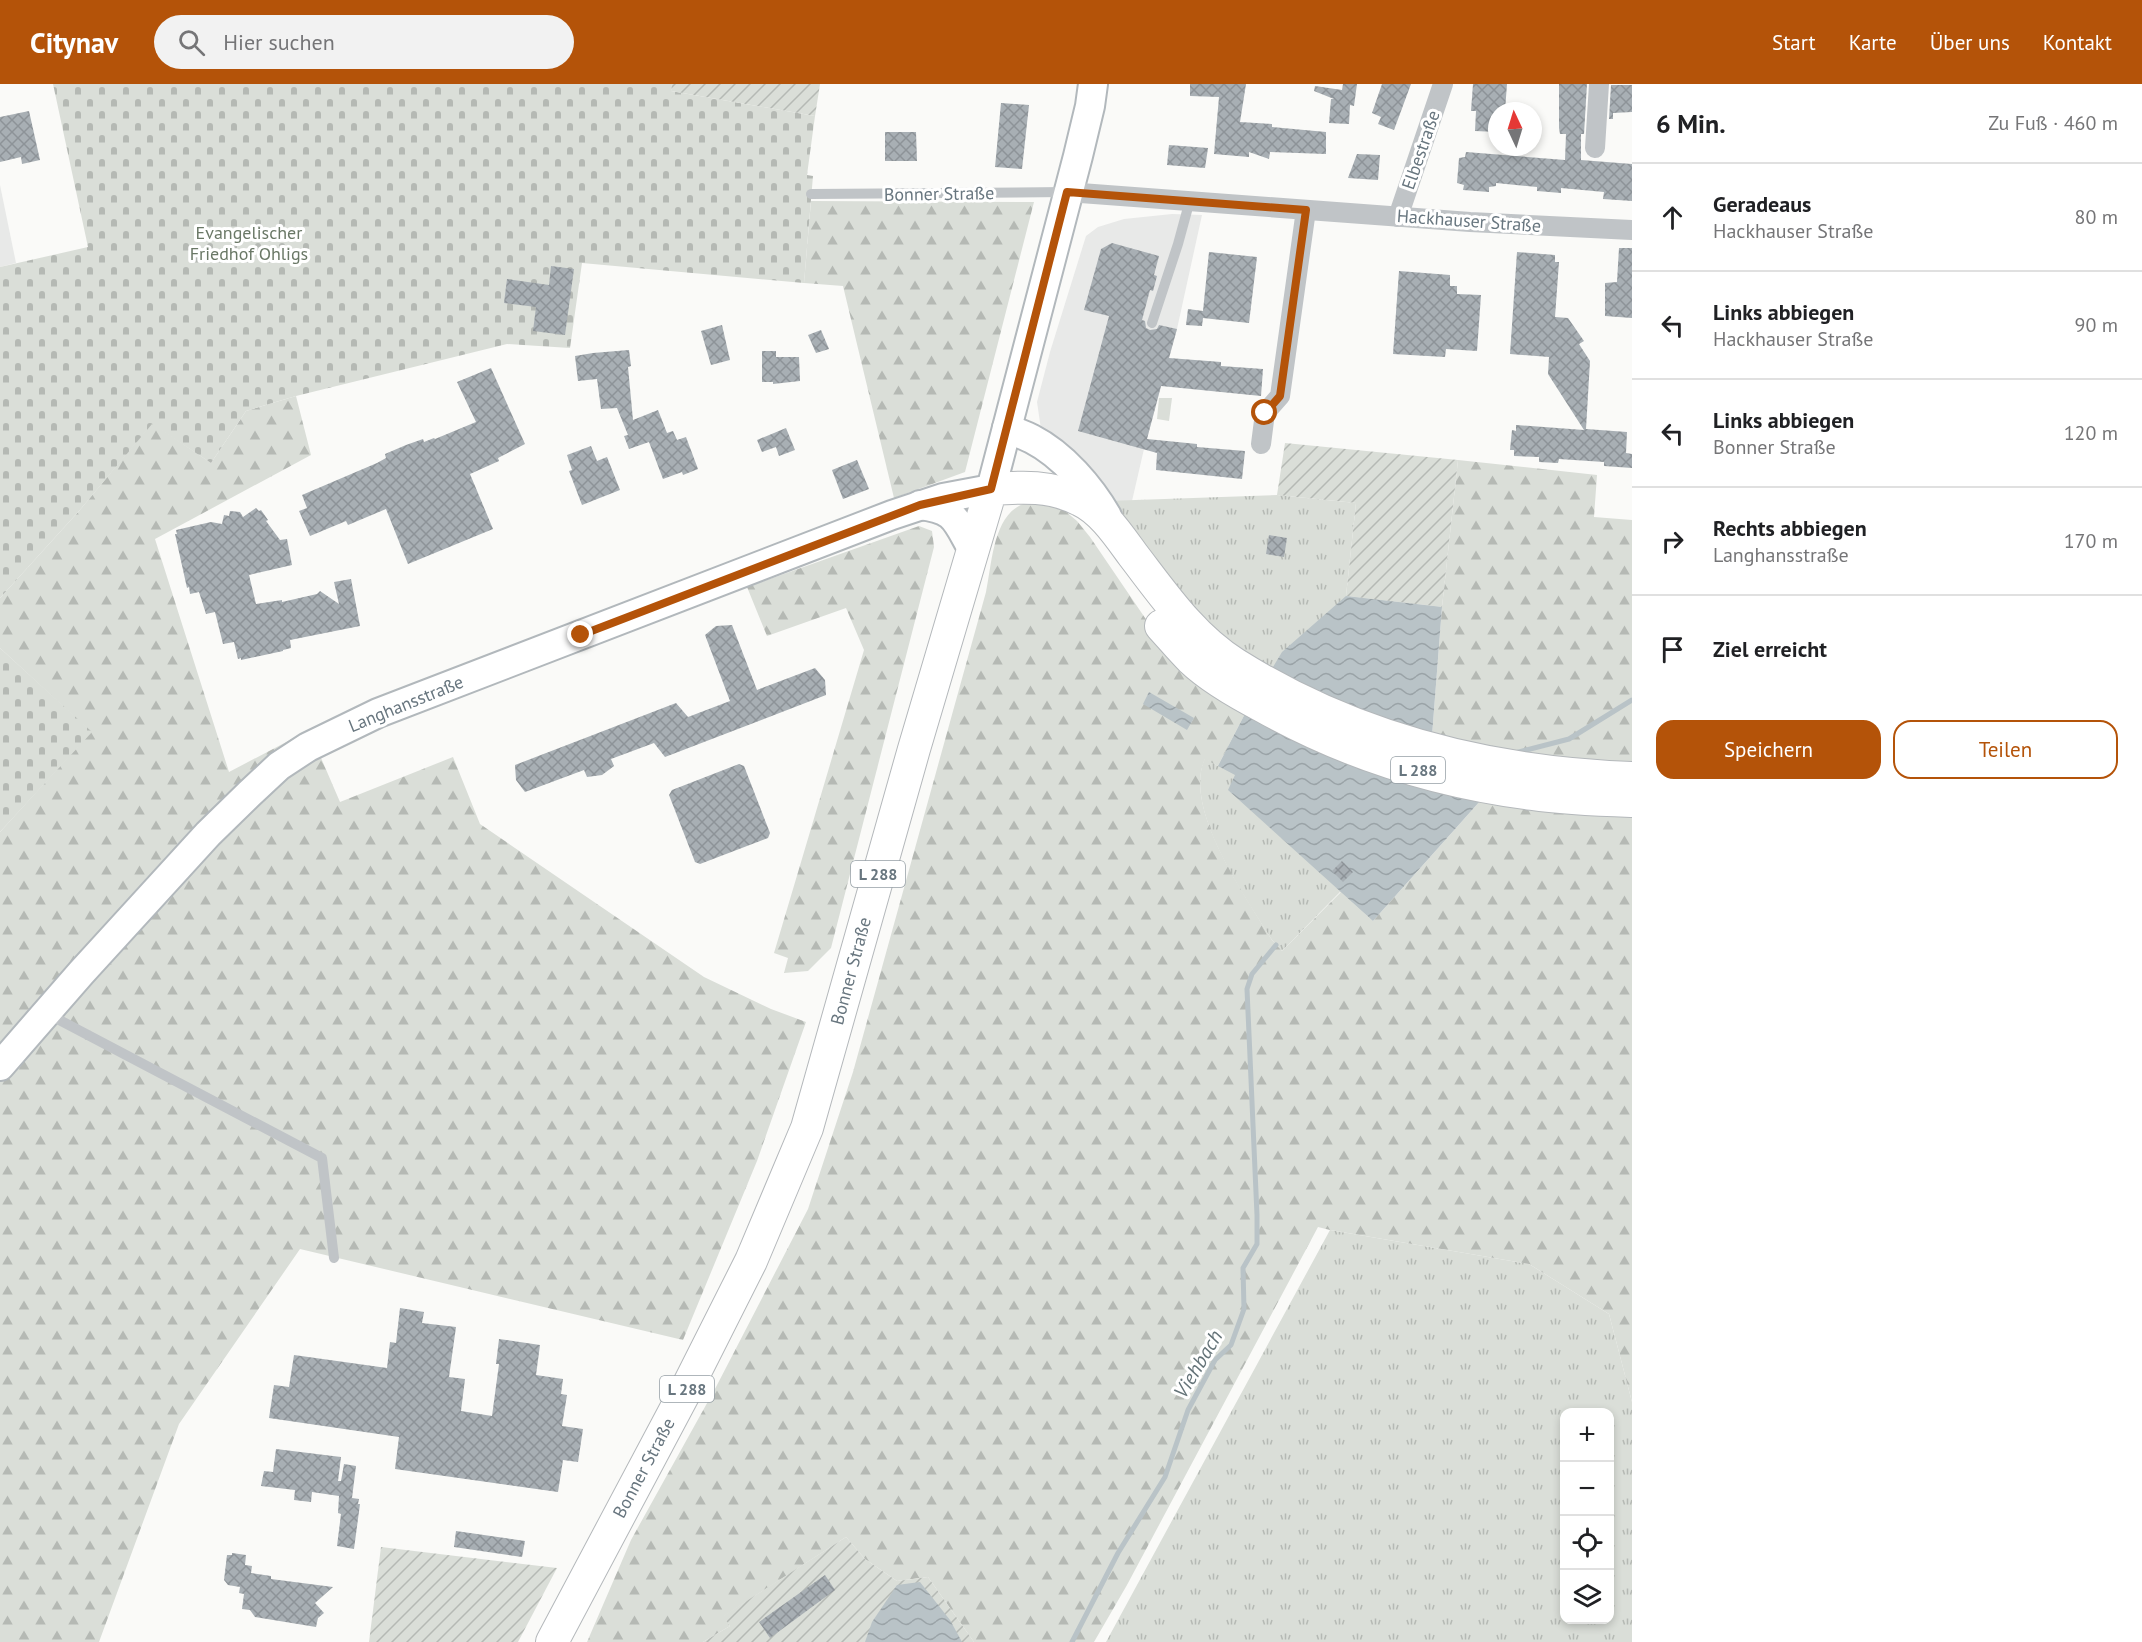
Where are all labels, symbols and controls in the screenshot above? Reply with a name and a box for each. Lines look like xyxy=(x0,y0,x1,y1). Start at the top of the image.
search box xyxy=(154,15,574,69)
text: Citynav xyxy=(30,24,118,61)
icon: search xyxy=(175,26,208,59)
text: Hier suchen xyxy=(223,28,335,56)
text: Start xyxy=(1772,29,1816,56)
text: Karte xyxy=(1849,29,1897,56)
text: Über uns xyxy=(1930,29,2010,56)
text: Kontakt xyxy=(2043,29,2112,56)
north arrow xyxy=(1488,102,1542,156)
street label: Elbestraße xyxy=(1396,107,1445,192)
text: 6 Min. xyxy=(1656,107,1726,140)
text: Zu Fuß · 460 m xyxy=(1988,110,2118,136)
street label: Bonner Straße xyxy=(884,181,994,206)
text: Geradeaus xyxy=(1713,190,1811,218)
icon: ahead xyxy=(1656,201,1689,234)
street label: Hackhauser Straße xyxy=(1396,204,1542,237)
text: 80 m xyxy=(2075,204,2118,230)
text: Hackhauser Straße xyxy=(1713,218,1873,244)
park label: Evangelischer Friedhof Ohligs xyxy=(190,221,308,265)
text: Links abbiegen xyxy=(1713,298,1854,326)
icon: left xyxy=(1656,309,1689,342)
text: 90 m xyxy=(2075,312,2118,338)
text: Hackhauser Straße xyxy=(1713,326,1873,352)
route start xyxy=(1251,399,1277,425)
text: Links abbiegen xyxy=(1713,406,1854,434)
icon: left xyxy=(1656,417,1689,450)
text: 120 m xyxy=(2064,420,2118,446)
text: Bonner Straße xyxy=(1713,434,1836,460)
text: Rechts abbiegen xyxy=(1713,514,1867,542)
icon: right xyxy=(1656,525,1689,558)
text: 170 m xyxy=(2064,528,2118,554)
text: Langhansstraße xyxy=(1713,542,1849,568)
route end xyxy=(567,621,593,647)
icon: arrive xyxy=(1656,633,1689,666)
text: Ziel erreicht xyxy=(1713,635,1827,663)
street label: Langhansstraße xyxy=(345,670,467,737)
button: Speichern xyxy=(1656,720,1881,779)
button: Teilen xyxy=(1893,720,2118,779)
road number: L 288 xyxy=(1391,757,1445,783)
road number: L 288 xyxy=(851,861,905,887)
street label: Bonner Straße xyxy=(825,915,876,1027)
water label: Viehbach xyxy=(1168,1325,1228,1403)
road number: L 288 xyxy=(660,1376,714,1402)
map controls xyxy=(1560,1408,1614,1624)
button: + xyxy=(1560,1408,1614,1462)
street label: Bonner Straße xyxy=(607,1414,680,1522)
button: − xyxy=(1560,1462,1614,1516)
button: locate xyxy=(1560,1516,1614,1570)
button: layers xyxy=(1560,1570,1614,1624)

